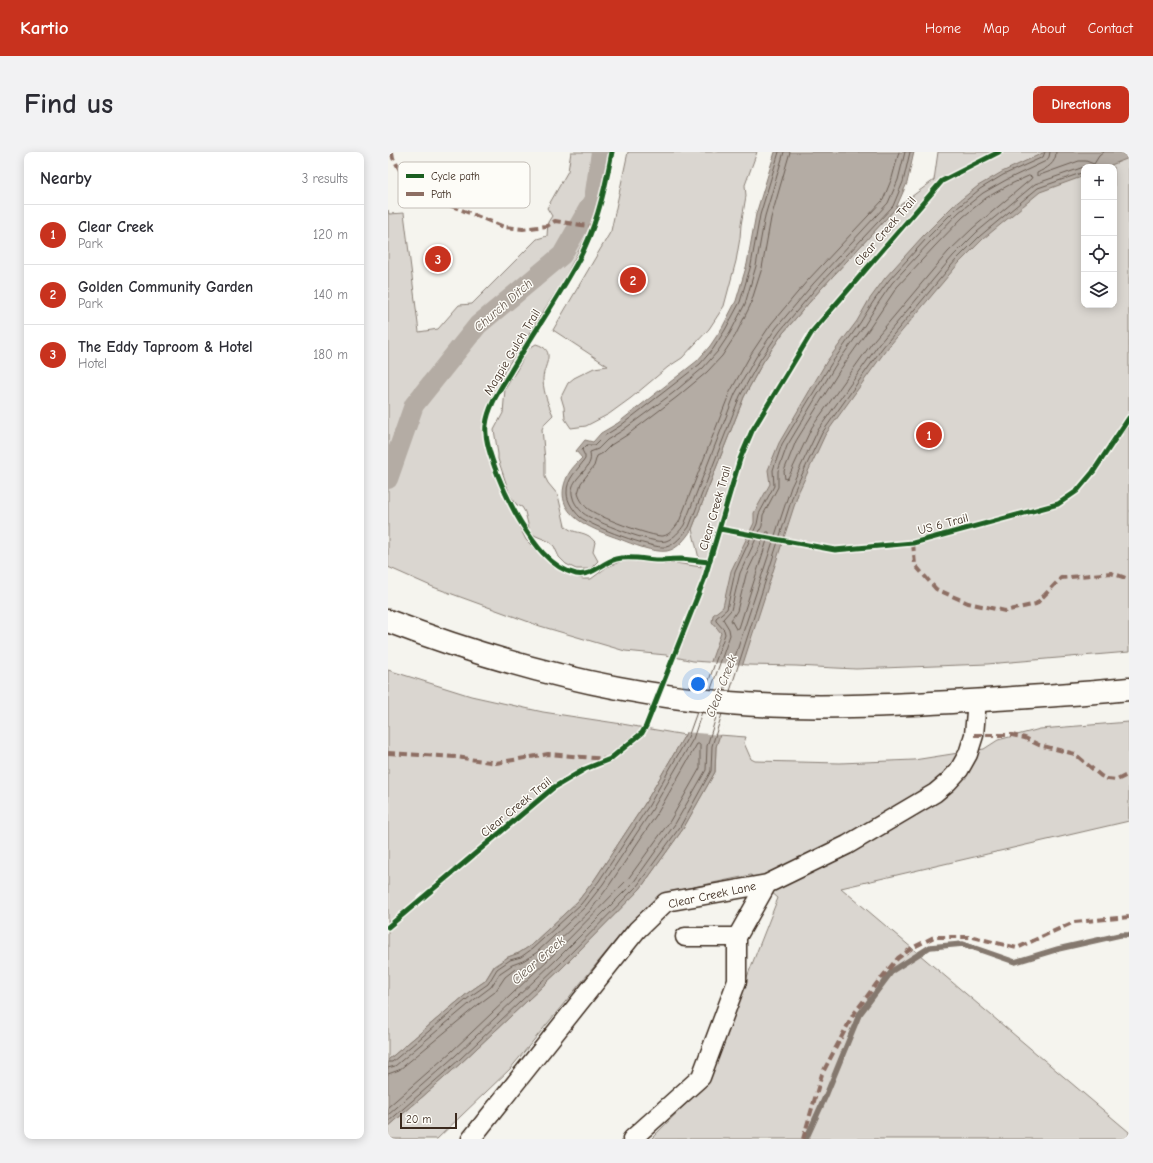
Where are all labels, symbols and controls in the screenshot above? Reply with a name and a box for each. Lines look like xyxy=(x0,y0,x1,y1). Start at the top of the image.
text: Kartio xyxy=(20,17,69,39)
text: Home xyxy=(925,20,961,37)
text: Map xyxy=(983,20,1009,37)
text: About xyxy=(1031,20,1066,37)
text: Contact xyxy=(1088,20,1133,37)
button: Directions xyxy=(1033,86,1129,123)
text: Find us xyxy=(24,88,113,120)
legend xyxy=(398,162,530,208)
map controls xyxy=(1081,164,1117,308)
button: + xyxy=(1081,164,1117,200)
text: Nearby xyxy=(40,169,91,188)
text: Cycle path xyxy=(431,170,480,183)
text: 3 results xyxy=(302,171,348,186)
text: Path xyxy=(431,188,452,201)
street label: Clear Creek Trail xyxy=(851,194,919,268)
button: − xyxy=(1081,200,1117,236)
text: Clear Creek xyxy=(78,218,154,236)
text: 1 xyxy=(50,227,56,242)
text: 120 m xyxy=(313,227,348,242)
text: Park xyxy=(78,236,103,251)
button: locate xyxy=(1081,236,1117,272)
pin: 3 xyxy=(425,244,451,274)
pin: 2 xyxy=(620,265,646,295)
button: layers xyxy=(1081,272,1117,308)
water label: Church Ditch xyxy=(471,276,535,334)
text: Golden Community Garden xyxy=(78,278,253,296)
text: 2 xyxy=(50,287,56,302)
text: 140 m xyxy=(314,287,348,302)
text: Park xyxy=(78,296,103,311)
street label: Magpie Gulch Trail xyxy=(481,307,543,397)
text: The Eddy Taproom & Hotel xyxy=(78,338,253,356)
text: 3 xyxy=(50,347,56,362)
text: 180 m xyxy=(313,347,348,362)
text: Hotel xyxy=(78,356,107,371)
pin: 1 xyxy=(916,420,942,450)
street label: Clear Creek Trail xyxy=(696,464,734,552)
street label: US 6 Trail xyxy=(916,511,970,537)
water label: Clear Creek xyxy=(702,652,740,719)
your location xyxy=(688,674,708,694)
street label: Clear Creek Trail xyxy=(478,774,554,840)
street label: Clear Creek Lane xyxy=(667,879,757,911)
water label: Clear Creek xyxy=(508,932,568,987)
scale bar xyxy=(400,1111,457,1130)
text: 20 m xyxy=(406,1113,431,1126)

